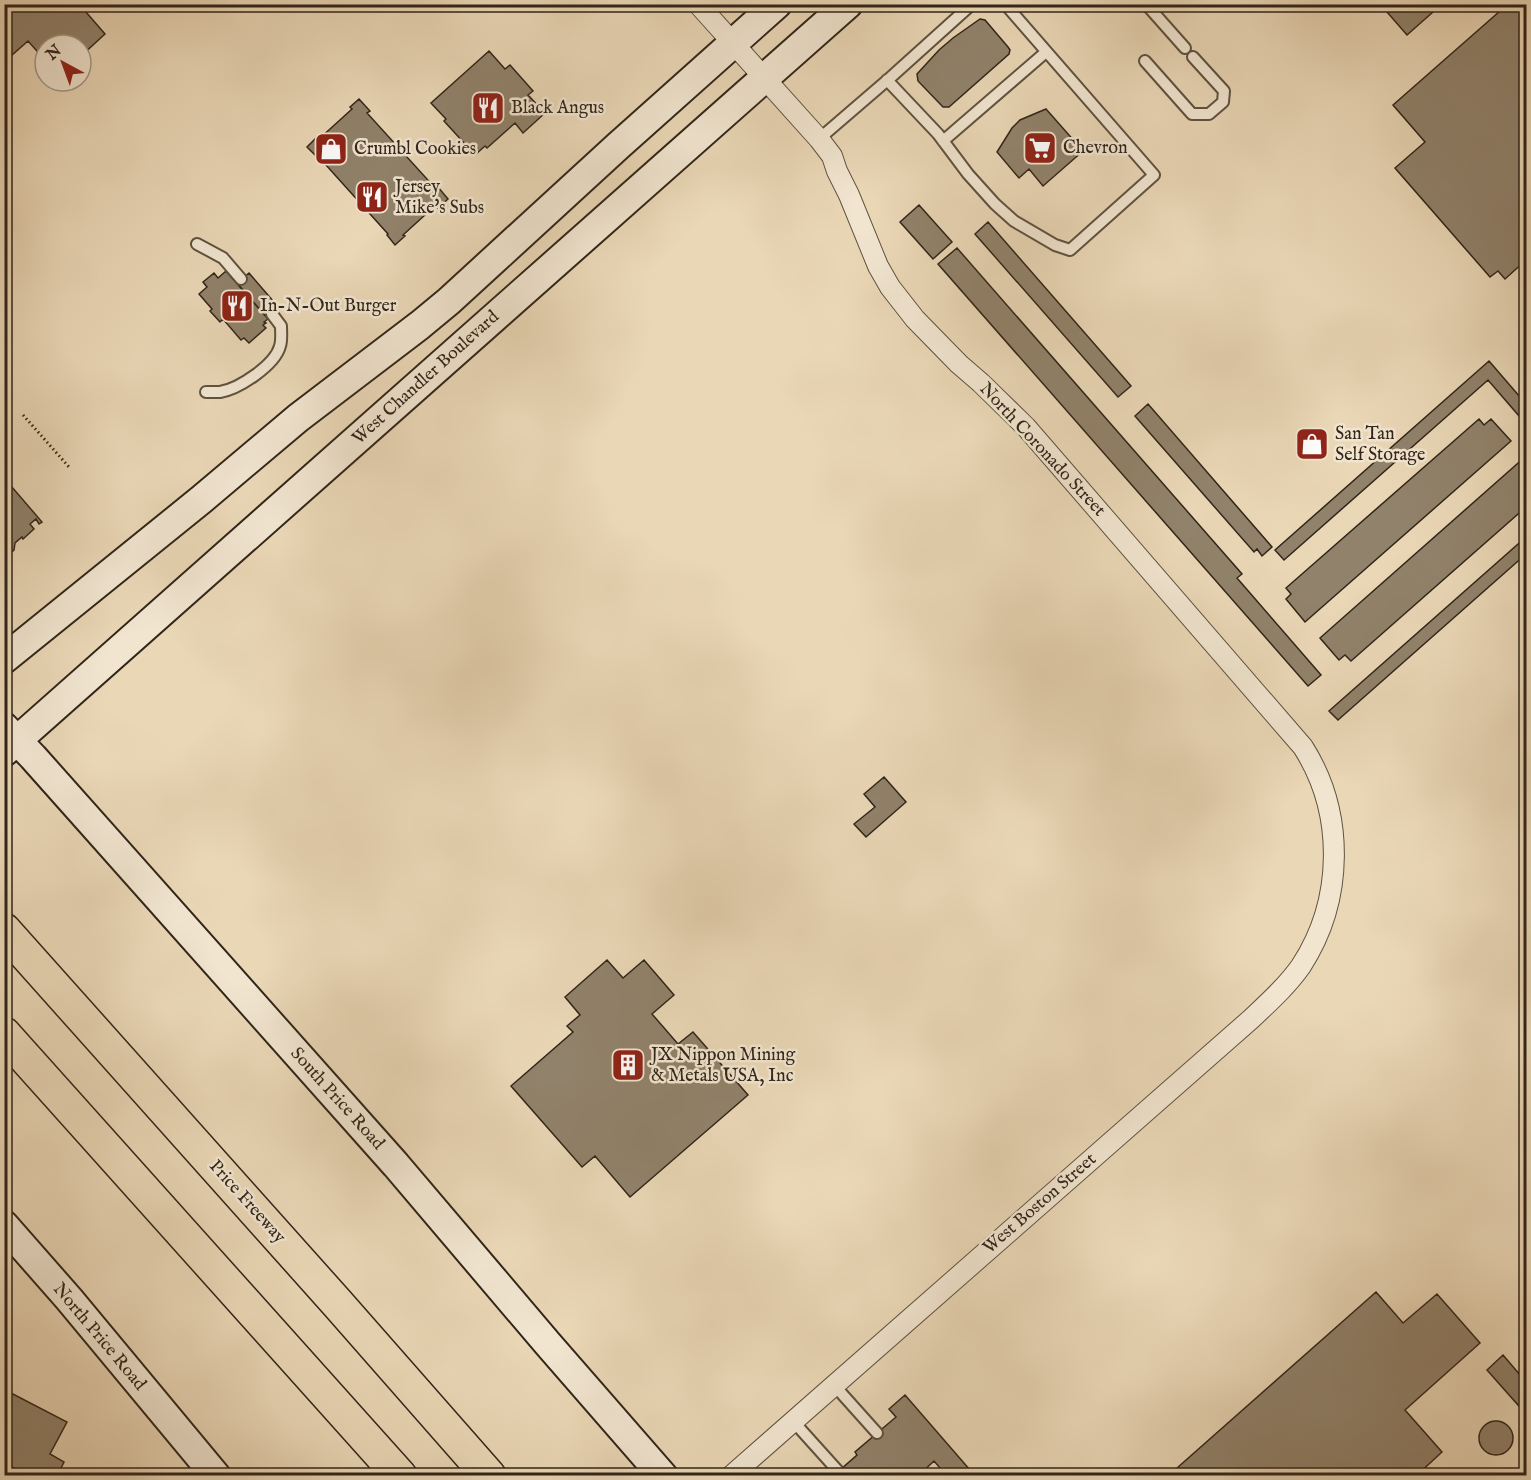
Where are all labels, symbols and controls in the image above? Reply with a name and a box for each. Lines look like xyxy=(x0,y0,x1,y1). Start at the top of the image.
north arrow xyxy=(33,33,93,93)
text: N xyxy=(42,41,66,66)
restaurant icon: Black Angus xyxy=(470,90,506,126)
place label: Black Angus xyxy=(511,97,604,120)
supermarket icon: Chevron xyxy=(1022,130,1058,166)
shop icon: Crumbl Cookies xyxy=(313,131,349,167)
place label: Chevron xyxy=(1063,137,1128,160)
place label: Crumbl Cookies xyxy=(354,138,476,161)
place label: Jersey Mike's Subs xyxy=(393,176,484,220)
restaurant icon: Jersey Mike's Subs xyxy=(354,179,390,215)
restaurant icon: In-N-Out Burger xyxy=(219,288,255,324)
place label: In-N-Out Burger xyxy=(260,295,397,318)
street label: West Chandler Boulevard xyxy=(348,306,505,450)
street label: North Coronado Street xyxy=(974,378,1110,522)
place label: San Tan Self Storage xyxy=(1335,423,1425,467)
shop icon: San Tan Self Storage xyxy=(1294,426,1330,462)
street label: South Price Road xyxy=(285,1043,389,1155)
place label: JX Nippon Mining & Metals USA, Inc xyxy=(649,1044,795,1088)
building icon: JX Nippon Mining & Metals USA, Inc xyxy=(610,1047,646,1083)
street label: West Boston Street xyxy=(979,1148,1101,1260)
street label: Price Freeway xyxy=(204,1156,291,1249)
street label: North Price Road xyxy=(47,1279,151,1396)

